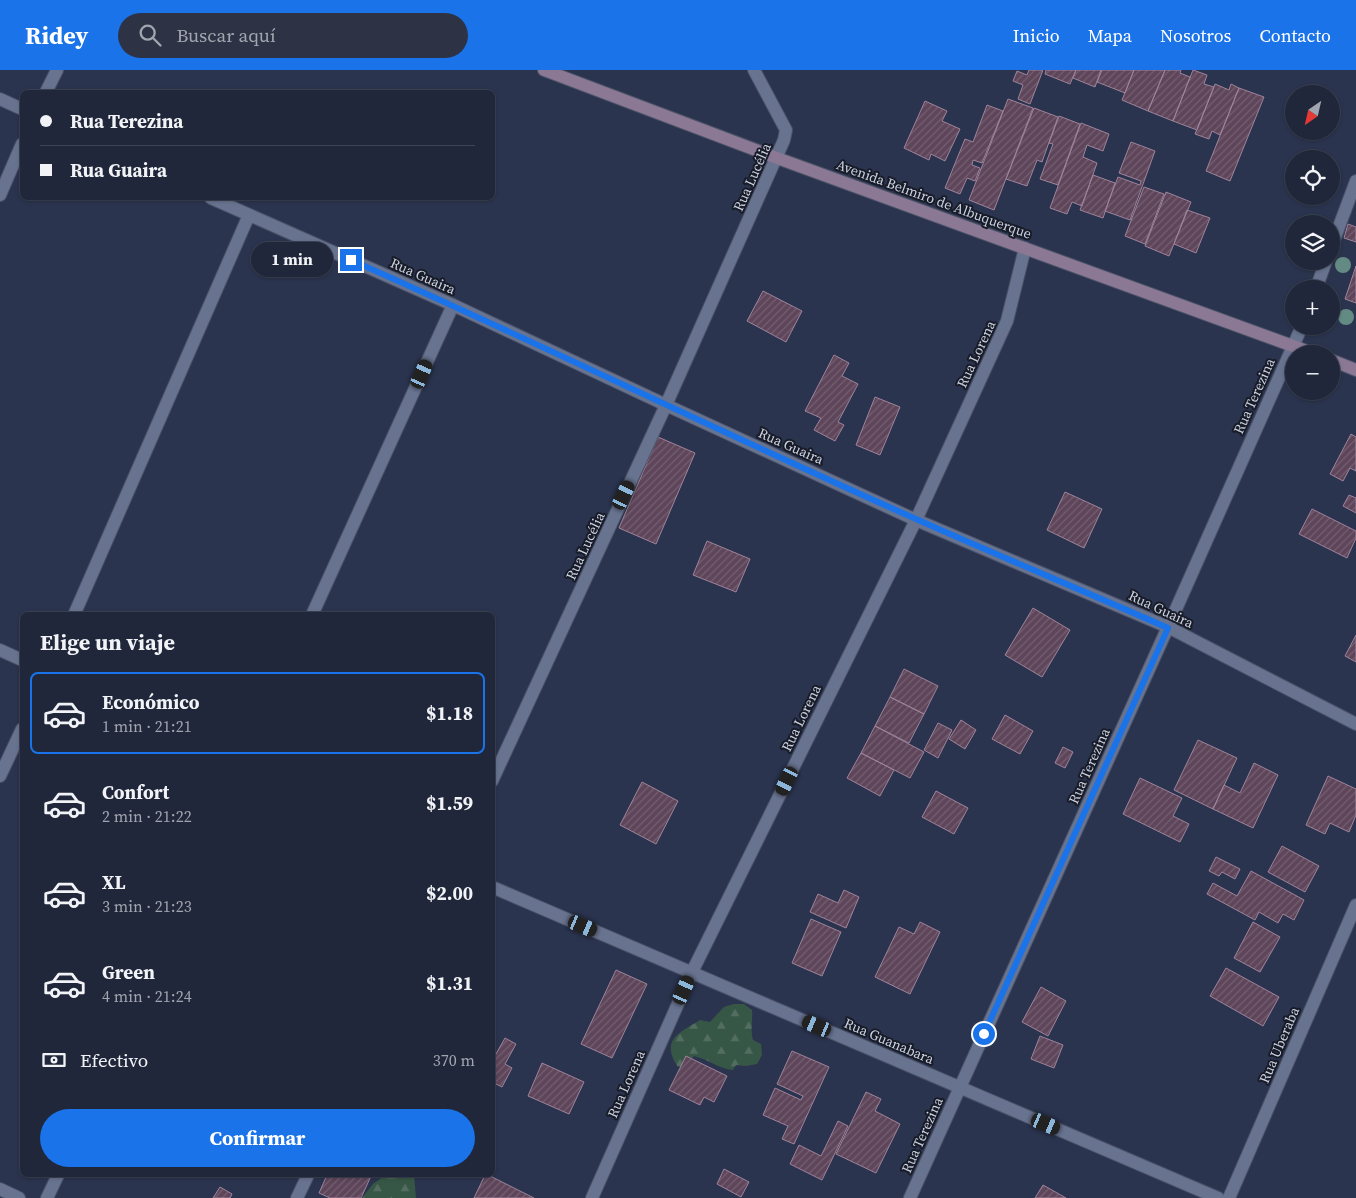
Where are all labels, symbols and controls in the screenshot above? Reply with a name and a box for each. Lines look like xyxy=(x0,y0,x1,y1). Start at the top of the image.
search box xyxy=(118,13,468,58)
text: Ridey xyxy=(25,19,88,52)
icon: search xyxy=(136,21,164,49)
text: Buscar aquí xyxy=(176,22,276,48)
text: Inicio xyxy=(1013,23,1060,48)
text: Mapa xyxy=(1088,23,1132,48)
text: Nosotros xyxy=(1160,23,1231,48)
text: Contacto xyxy=(1259,23,1331,48)
north arrow xyxy=(1285,85,1340,140)
map controls xyxy=(1285,85,1340,400)
text: Rua Terezina xyxy=(70,108,183,134)
street label: Rua Lucélia xyxy=(728,139,776,214)
button: locate xyxy=(1285,150,1340,205)
street label: Avenida Belmiro de Albuquerque xyxy=(834,154,1034,244)
text: Rua Guaira xyxy=(70,157,167,183)
button: layers xyxy=(1285,215,1340,270)
callout: 1 min xyxy=(251,242,334,278)
text: 1 min xyxy=(271,248,313,270)
route end xyxy=(340,249,362,271)
street label: Rua Guaira xyxy=(387,253,460,300)
button: + xyxy=(1285,280,1340,335)
street label: Rua Lorena xyxy=(952,316,1001,391)
button: − xyxy=(1285,345,1340,400)
street label: Rua Terezina xyxy=(1228,354,1280,437)
car xyxy=(409,357,434,391)
street label: Rua Guaira xyxy=(755,423,828,470)
car xyxy=(610,478,637,512)
street label: Rua Lucélia xyxy=(561,508,610,583)
street label: Rua Guaira xyxy=(1125,585,1197,633)
text: Elige un viaje xyxy=(40,627,175,657)
street label: Rua Lorena xyxy=(776,680,826,755)
text: Económico xyxy=(102,689,200,715)
icon: car xyxy=(42,691,87,736)
text: $1.18 xyxy=(426,700,473,726)
text: 1 min · 21:21 xyxy=(102,715,192,737)
street label: Rua Terezina xyxy=(1063,724,1115,807)
car xyxy=(773,764,800,798)
text: Confort xyxy=(102,779,169,805)
icon: car xyxy=(42,781,87,826)
text: $1.59 xyxy=(426,790,473,816)
text: 2 min · 21:22 xyxy=(102,805,192,827)
text: XL xyxy=(102,869,125,895)
icon: car xyxy=(42,871,87,916)
text: $2.00 xyxy=(426,880,473,906)
text: 3 min · 21:23 xyxy=(102,895,192,917)
car xyxy=(566,913,599,939)
text: Green xyxy=(102,959,155,985)
icon: car xyxy=(42,961,87,1006)
text: $1.31 xyxy=(426,970,473,996)
car xyxy=(671,973,696,1007)
text: 4 min · 21:24 xyxy=(102,985,192,1007)
street label: Rua Uberaba xyxy=(1254,1003,1304,1086)
car xyxy=(800,1013,833,1039)
street label: Rua Guanabara xyxy=(841,1013,938,1069)
route start xyxy=(973,1023,995,1045)
icon: cash xyxy=(40,1046,68,1074)
street label: Rua Lorena xyxy=(602,1046,650,1121)
text: Efectivo xyxy=(80,1047,148,1073)
text: 370 m xyxy=(433,1049,475,1071)
street label: Rua Terezina xyxy=(896,1093,948,1176)
button: Confirmar xyxy=(40,1109,475,1167)
car xyxy=(1029,1111,1062,1137)

